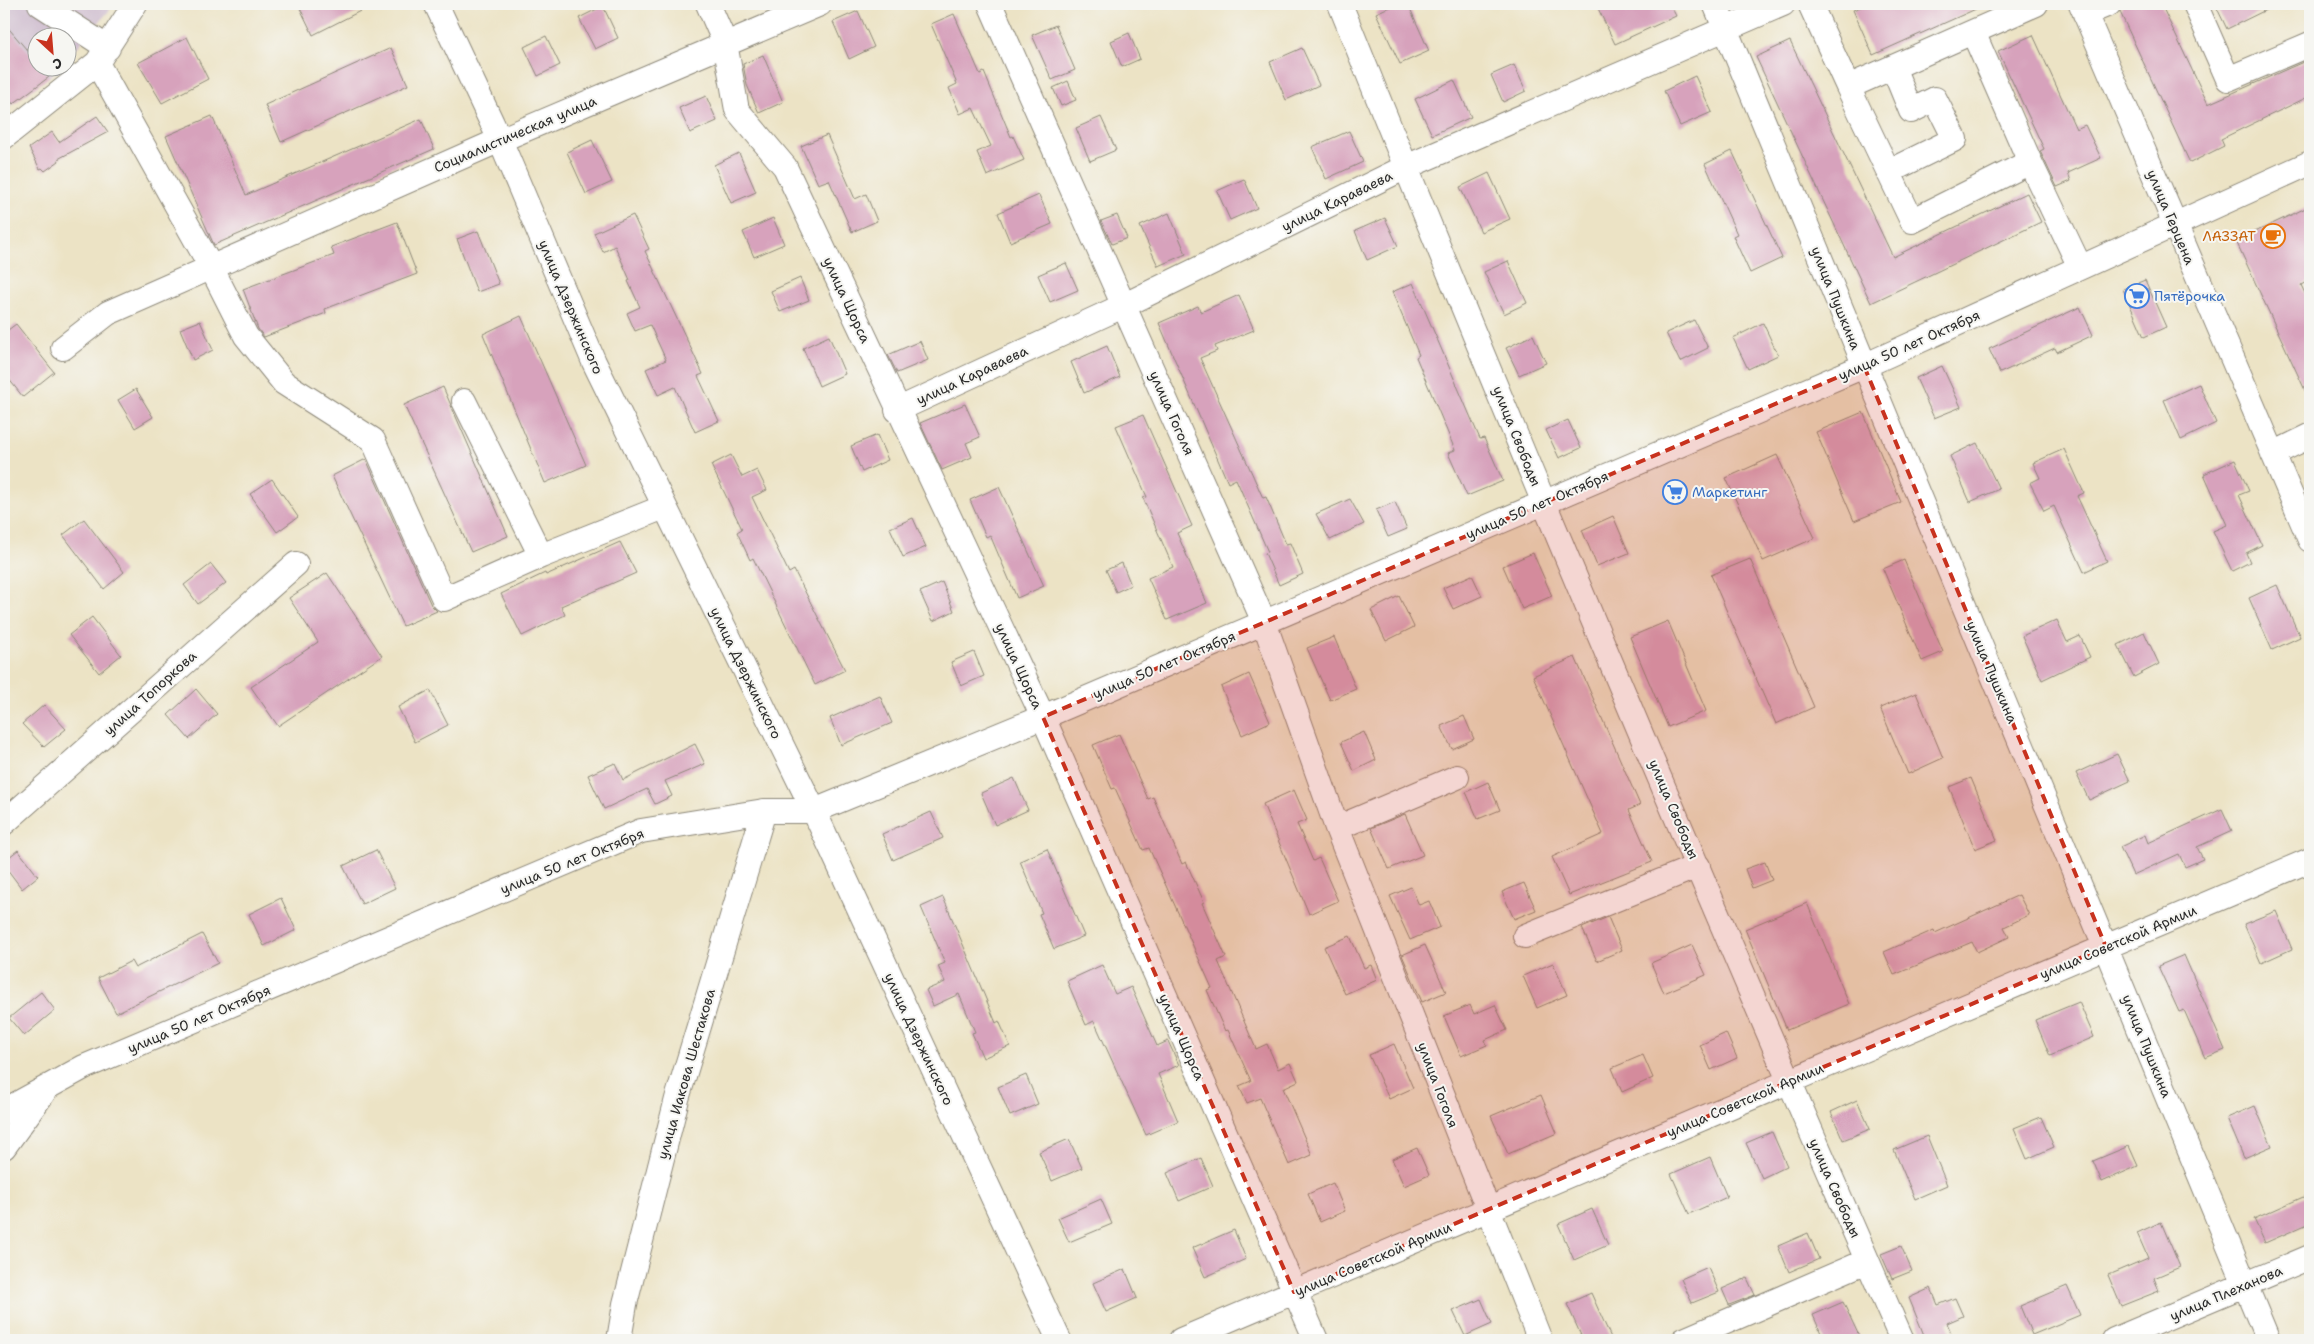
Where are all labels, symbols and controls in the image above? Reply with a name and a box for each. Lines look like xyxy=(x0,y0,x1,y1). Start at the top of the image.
north arrow xyxy=(28,28,78,78)
text: С xyxy=(50,54,66,74)
street label: Социалистическая улица xyxy=(431,91,599,176)
street label: улица Караваева xyxy=(1279,166,1396,236)
street label: улица Герцена xyxy=(2143,167,2199,268)
cafe icon: ЛАЗЗАТ xyxy=(2260,223,2286,249)
place label: ЛАЗЗАТ xyxy=(2202,227,2256,245)
street label: улица Дзержинского xyxy=(535,237,607,377)
street label: улица Пушкина xyxy=(1807,244,1865,353)
street label: улица Щорса xyxy=(819,254,875,346)
supermarket icon: Пятёрочка xyxy=(2124,283,2150,309)
place label: Пятёрочка xyxy=(2154,287,2225,305)
street label: улица 50 лет Октября xyxy=(1835,306,1983,384)
street label: улица Караваева xyxy=(913,341,1031,409)
street label: улица Гоголя xyxy=(1145,368,1199,458)
street label: улица Свободы xyxy=(1489,383,1545,489)
street label: улица 50 лет Октября xyxy=(1463,467,1611,543)
supermarket icon: Маркетинг xyxy=(1662,479,1688,505)
place label: Маркетинг xyxy=(1692,483,1768,501)
street label: улица Дзержинского xyxy=(706,604,786,742)
street label: улица Пушкина xyxy=(1962,618,2022,726)
street label: улица Щорса xyxy=(991,620,1047,712)
street label: улица 50 лет Октября xyxy=(1090,627,1238,703)
street label: улица Топоркова xyxy=(100,646,200,739)
street label: улица Свободы xyxy=(1645,756,1703,862)
street label: улица 50 лет Октября xyxy=(497,824,647,898)
street label: улица Советской Армии xyxy=(2037,901,2199,983)
street label: улица Дзержинского xyxy=(880,970,958,1108)
street label: улица 50 лет Октября xyxy=(125,981,273,1057)
street label: улица Иакова Шестакова xyxy=(653,986,719,1161)
street label: улица Щорса xyxy=(1155,991,1209,1083)
street label: улица Пушкина xyxy=(2118,992,2176,1101)
street label: улица Гоголя xyxy=(1413,1040,1463,1130)
street label: улица Советской Армии xyxy=(1664,1059,1826,1141)
street label: улица Свободы xyxy=(1805,1136,1865,1240)
street label: улица Советской Армии xyxy=(1292,1218,1454,1300)
street label: улица Плеханова xyxy=(2167,1261,2285,1325)

